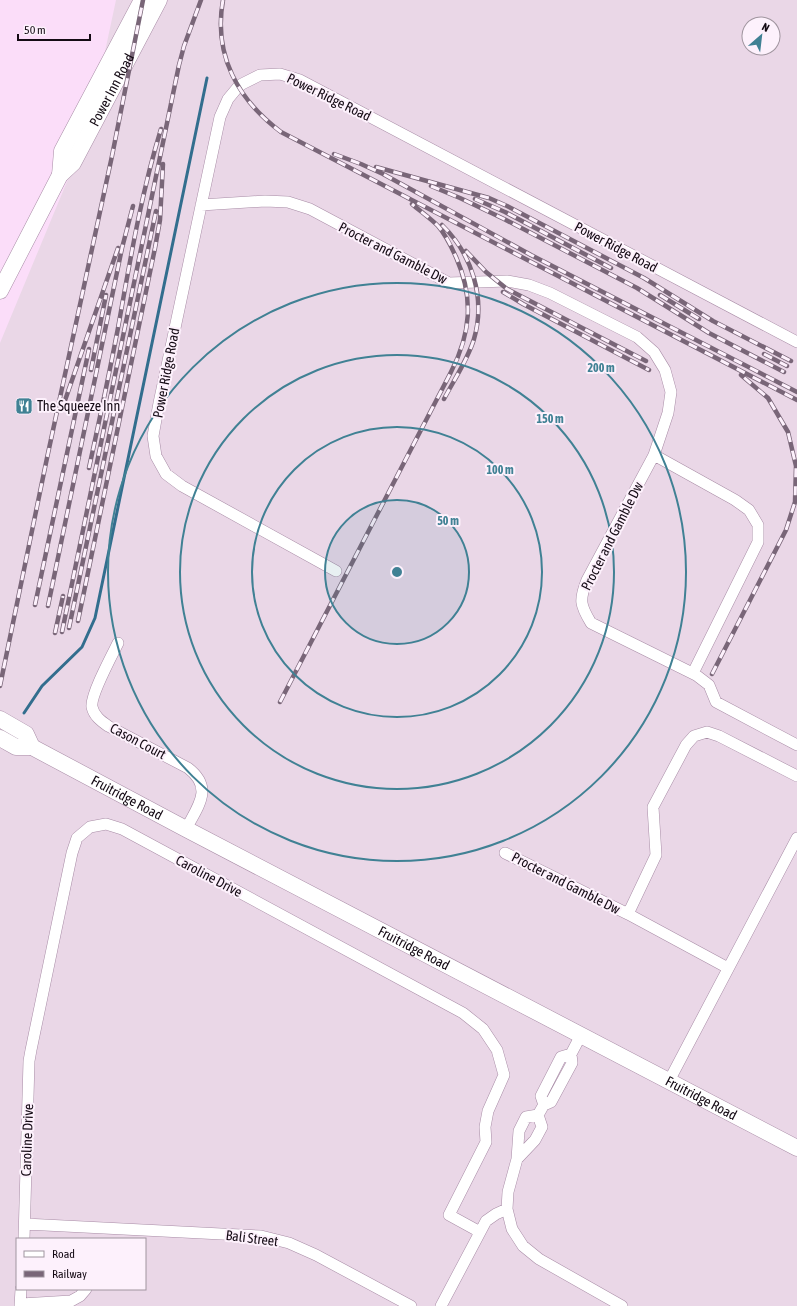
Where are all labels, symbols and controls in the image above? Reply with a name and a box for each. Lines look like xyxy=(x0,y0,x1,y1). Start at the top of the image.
scale bar xyxy=(18,16,90,42)
north arrow xyxy=(741,16,781,56)
text: N xyxy=(760,20,771,34)
text: 50 m xyxy=(24,23,46,37)
street label: Power Inn Road xyxy=(86,51,137,129)
street label: Power Ridge Road xyxy=(284,70,374,124)
street label: Power Ridge Road xyxy=(572,218,660,276)
street label: Procter and Gamble Dw xyxy=(336,219,450,288)
street label: Power Ridge Road xyxy=(149,327,183,419)
text: 200 m xyxy=(587,361,615,375)
restaurant icon: The Squeeze Inn xyxy=(14,396,34,416)
place label: The Squeeze Inn xyxy=(37,398,120,414)
text: 150 m xyxy=(536,412,564,426)
text: 100 m xyxy=(486,463,514,477)
street label: Procter and Gamble Dw xyxy=(578,479,647,593)
text: 50 m xyxy=(437,514,459,528)
centre of rings xyxy=(390,565,404,579)
street label: Cason Court xyxy=(107,720,169,762)
street label: Fruitridge Road xyxy=(89,772,165,823)
street label: Procter and Gamble Dw xyxy=(509,849,623,918)
street label: Caroline Drive xyxy=(173,852,245,900)
street label: Fruitridge Road xyxy=(376,923,452,973)
street label: Fruitridge Road xyxy=(663,1073,740,1123)
street label: Caroline Drive xyxy=(18,1103,36,1177)
street label: Bali Street xyxy=(225,1227,279,1249)
legend xyxy=(16,1238,146,1290)
text: Road xyxy=(52,1247,75,1261)
text: Railway xyxy=(52,1267,87,1281)

